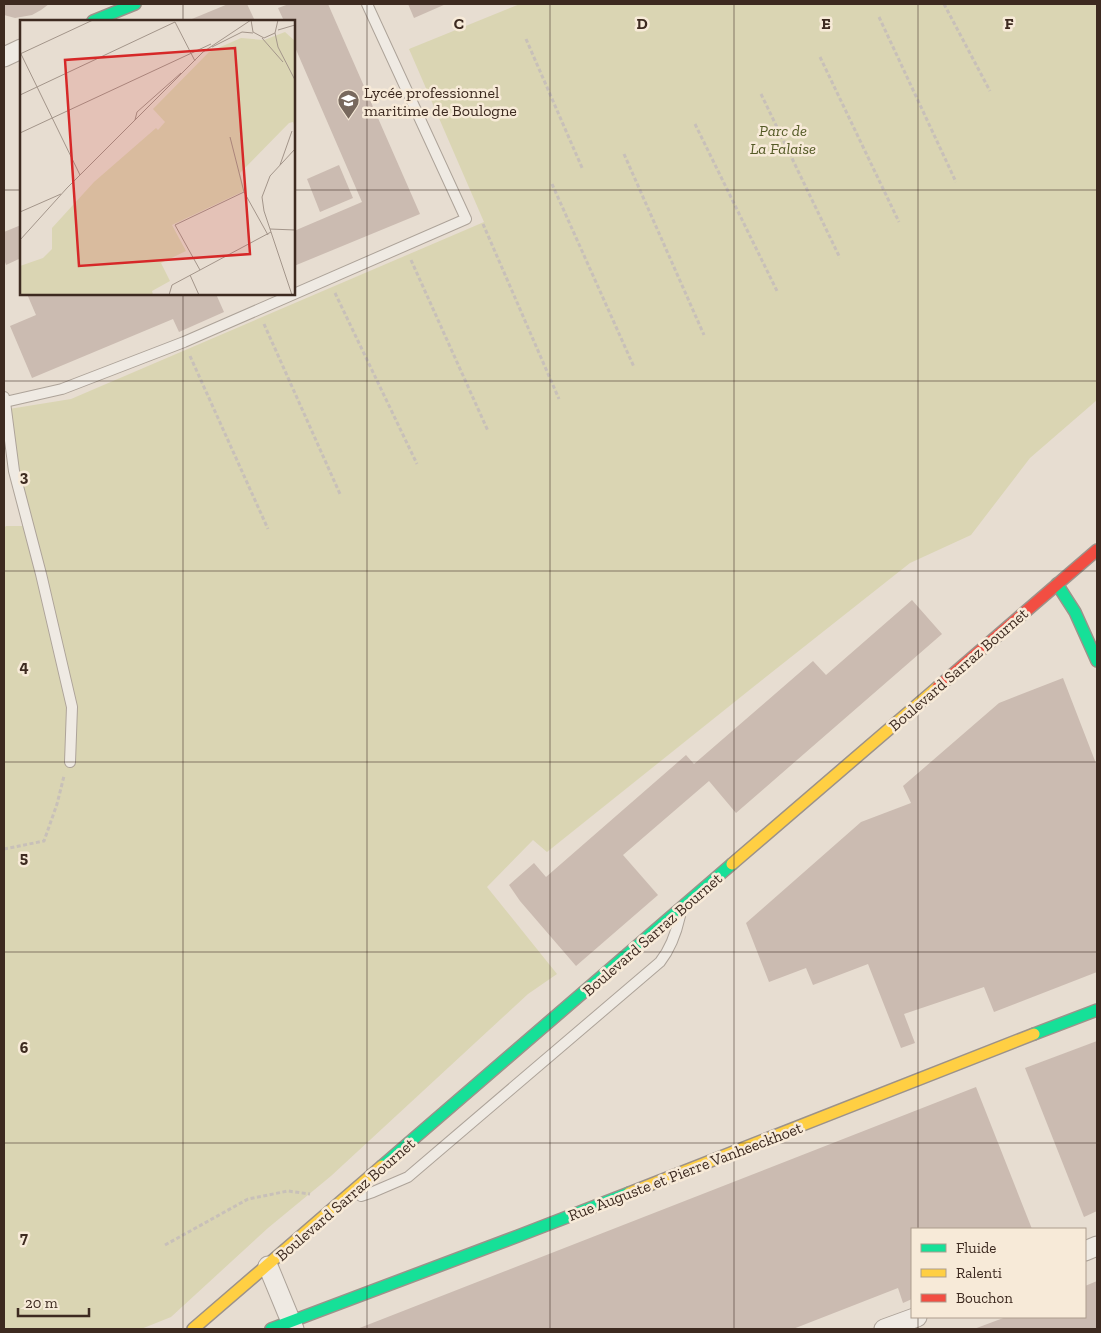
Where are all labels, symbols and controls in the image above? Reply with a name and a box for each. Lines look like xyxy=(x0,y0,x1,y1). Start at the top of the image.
text: C xyxy=(454,14,464,33)
text: D xyxy=(636,14,648,33)
text: E xyxy=(821,14,831,33)
text: F xyxy=(1004,14,1014,33)
inset map xyxy=(20,20,295,295)
place label: Lycée professionnel maritime de Boulogne xyxy=(364,83,517,120)
school or university icon: Lycée professionnel maritime de Boulogne xyxy=(336,89,360,120)
park label: Parc de La Falaise xyxy=(750,121,816,158)
text: 3 xyxy=(20,467,29,486)
street label: Boulevard Sarraz Bournet xyxy=(885,604,1032,735)
text: 4 xyxy=(19,657,29,676)
text: 5 xyxy=(20,848,28,867)
street label: Boulevard Sarraz Bournet xyxy=(579,869,726,1000)
text: 6 xyxy=(20,1038,29,1057)
street label: Rue Auguste et Pierre Vanheeckhoet xyxy=(565,1118,805,1225)
street label: Boulevard Sarraz Bournet xyxy=(272,1134,419,1265)
text: 7 xyxy=(20,1228,28,1247)
legend xyxy=(911,1228,1086,1318)
text: Fluide xyxy=(956,1239,996,1257)
text: Ralenti xyxy=(956,1264,1002,1282)
scale bar xyxy=(18,1286,89,1318)
text: Bouchon xyxy=(956,1289,1013,1307)
text: 20 m xyxy=(25,1294,58,1312)

